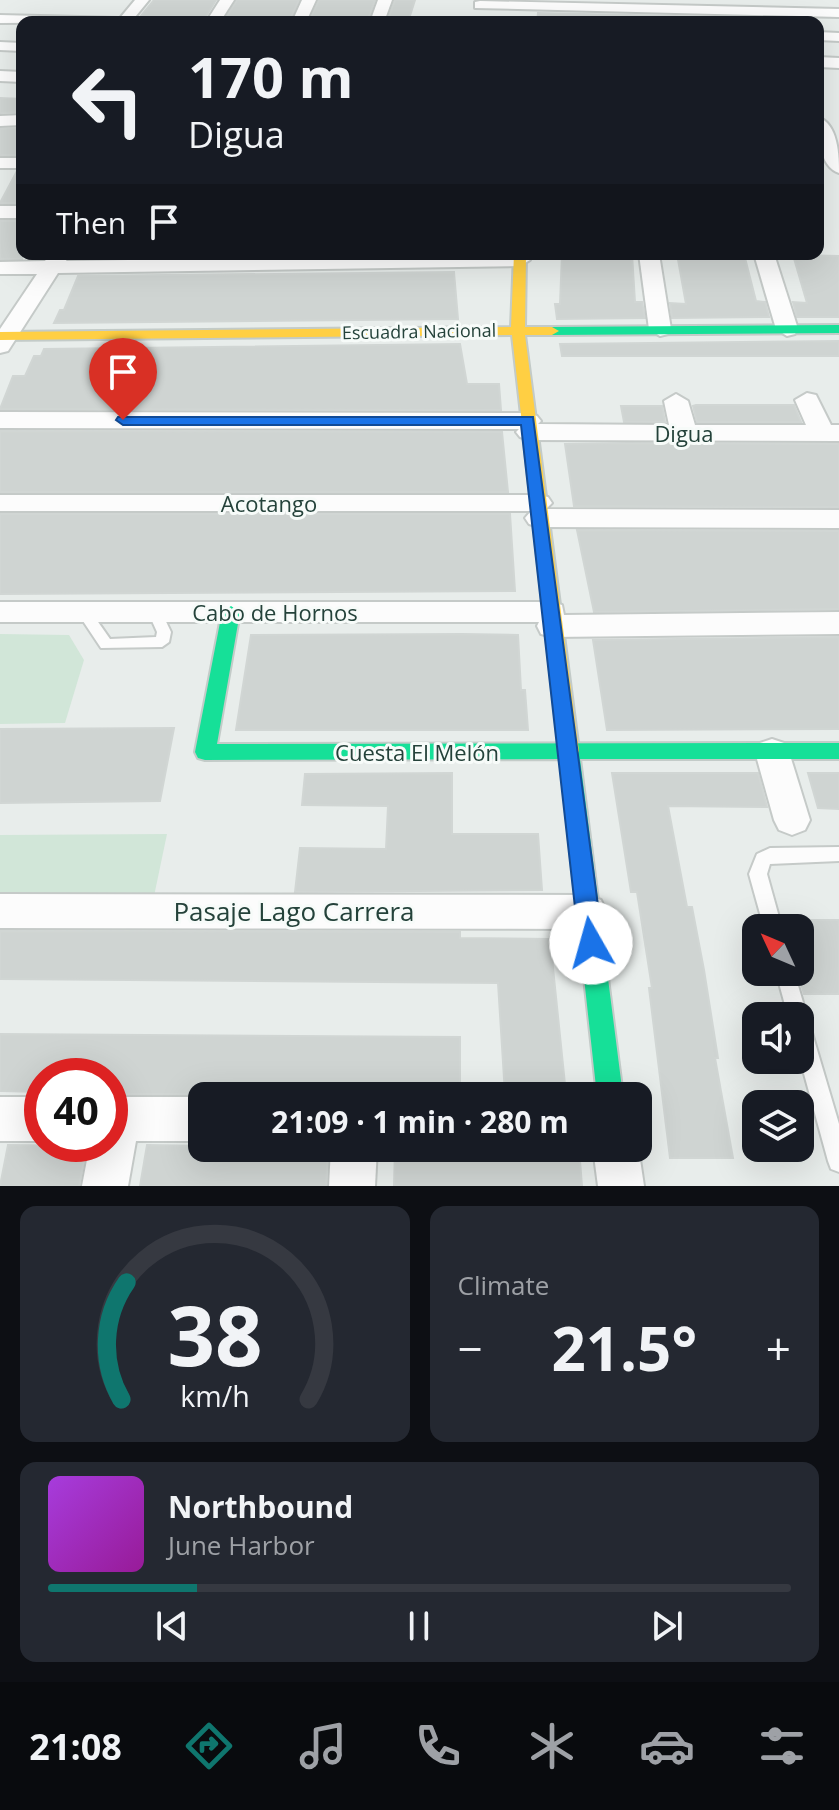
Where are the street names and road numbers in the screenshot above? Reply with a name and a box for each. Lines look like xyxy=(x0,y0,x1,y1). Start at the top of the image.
street label: Escuadra Nacional xyxy=(342,318,496,344)
street label: Digua xyxy=(654,418,714,448)
street label: Acotango xyxy=(221,488,317,518)
street label: Cabo de Hornos xyxy=(192,597,358,627)
street label: Cuesta El Melón xyxy=(335,737,499,767)
street label: Pasaje Lago Carrera xyxy=(173,893,415,929)

